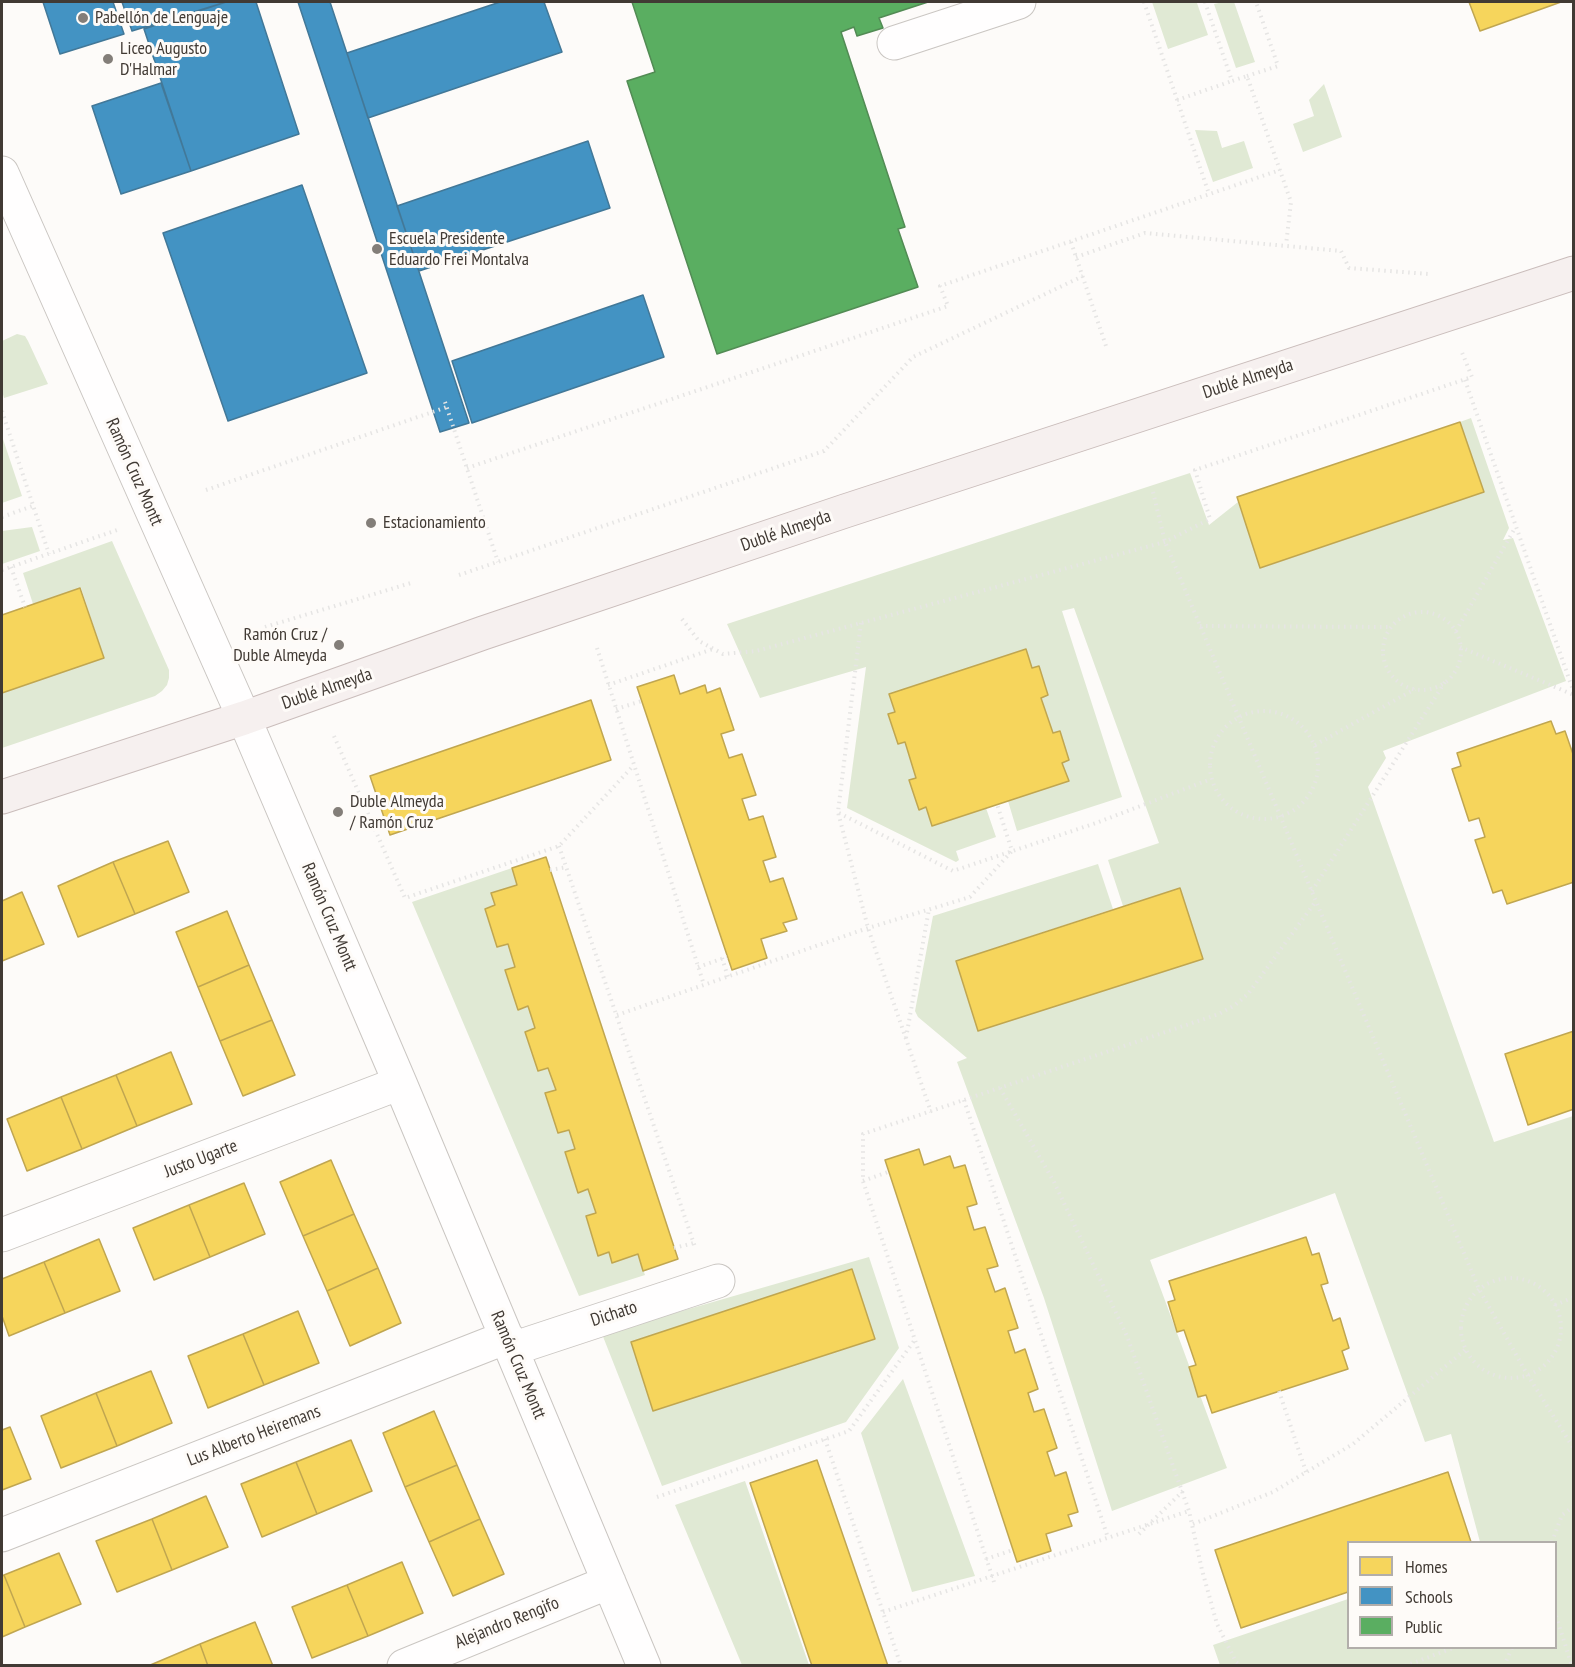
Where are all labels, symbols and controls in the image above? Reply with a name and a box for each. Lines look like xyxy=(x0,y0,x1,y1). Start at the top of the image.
place label: Pabellón de Lenguaje xyxy=(95,7,228,29)
marker: Pabellón de Lenguaje xyxy=(76,11,90,25)
place label: Liceo Augusto D'Halmar xyxy=(120,38,207,80)
marker: Liceo Augusto D'Halmar xyxy=(101,52,115,66)
place label: Escuela Presidente Eduardo Frei Montalva xyxy=(389,228,529,270)
marker: Escuela Presidente Eduardo Frei Montalva xyxy=(370,242,384,256)
street label: Dublé Almeyda xyxy=(1200,354,1296,404)
street label: Ramón Cruz Montt xyxy=(101,415,167,529)
street label: Dublé Almeyda xyxy=(738,506,834,556)
place label: Estacionamiento xyxy=(383,512,486,534)
marker: Estacionamiento xyxy=(364,516,378,530)
place label: Ramón Cruz / Duble Almeyda xyxy=(233,624,327,666)
marker: Ramón Cruz / Duble Almeyda xyxy=(332,638,346,652)
street label: Dublé Almeyda xyxy=(279,664,375,714)
place label: Duble Almeyda / Ramón Cruz xyxy=(350,791,444,834)
marker: Duble Almeyda / Ramón Cruz xyxy=(331,805,345,819)
street label: Ramón Cruz Montt xyxy=(297,860,361,974)
street label: Justo Ugarte xyxy=(161,1135,241,1183)
street label: Dichato xyxy=(588,1296,640,1332)
street label: Ramón Cruz Montt xyxy=(486,1308,550,1422)
street label: Lus Alberto Heiremans xyxy=(184,1401,324,1471)
legend xyxy=(1347,1541,1557,1649)
text: Homes xyxy=(1405,1555,1448,1578)
text: Schools xyxy=(1405,1585,1453,1608)
street label: Alejandro Rengifo xyxy=(452,1592,562,1654)
text: Public xyxy=(1405,1615,1443,1638)

